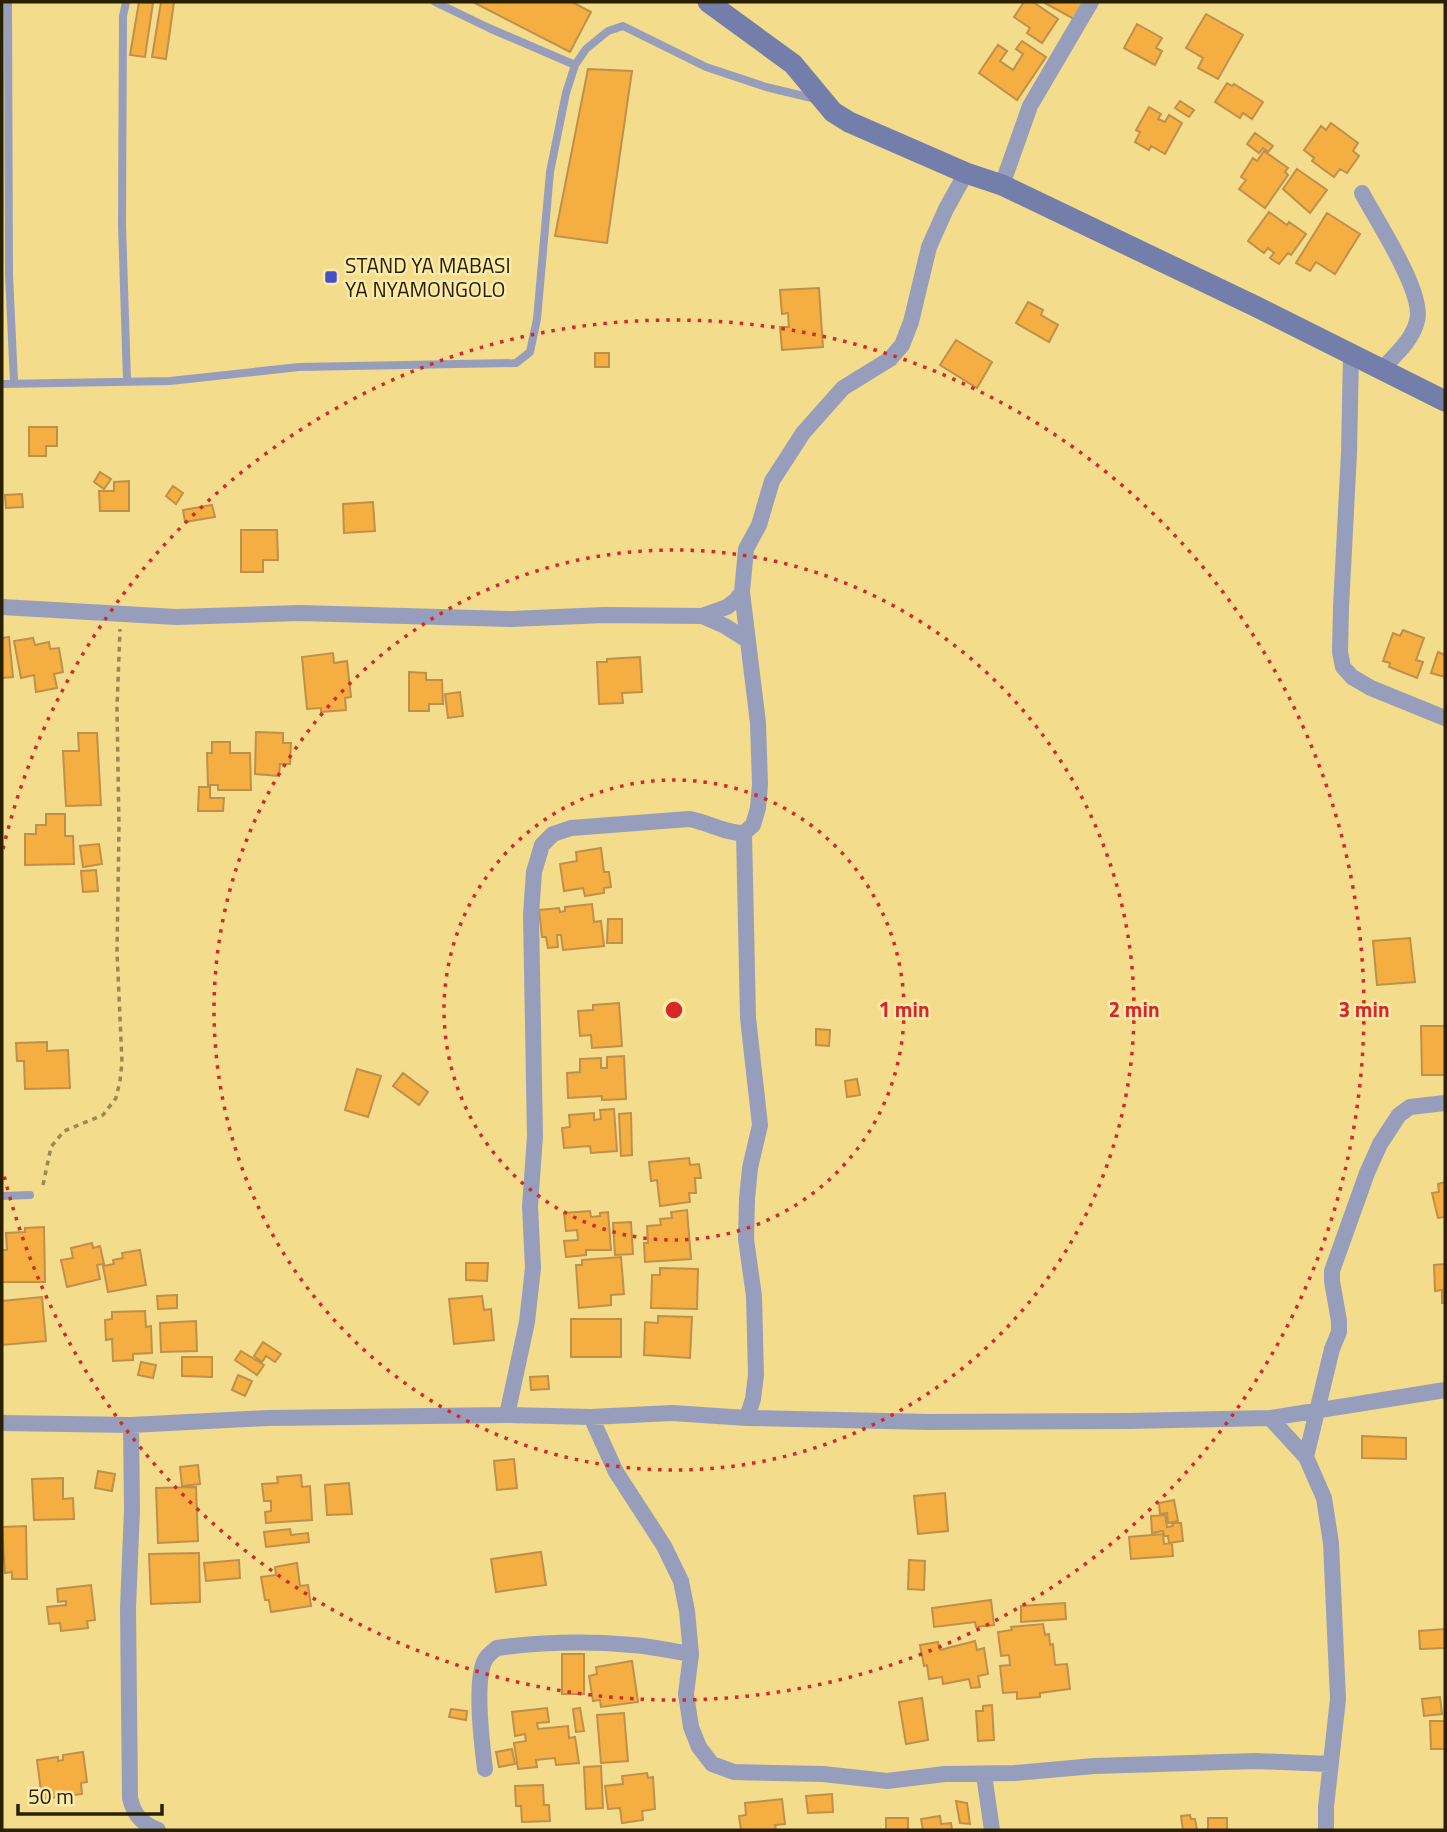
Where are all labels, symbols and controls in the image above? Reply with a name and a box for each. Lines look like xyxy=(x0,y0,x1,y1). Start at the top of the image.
place label: STAND YA MABASI YA NYAMONGOLO xyxy=(345,249,511,305)
marker: STAND YA MABASI YA NYAMONGOLO xyxy=(323,269,339,285)
text: 1 min xyxy=(878,993,930,1025)
text: 2 min xyxy=(1108,993,1160,1025)
text: 3 min xyxy=(1338,993,1390,1025)
centre of rings xyxy=(662,998,686,1022)
scale bar xyxy=(18,1772,161,1816)
text: 50 m xyxy=(28,1780,74,1812)

